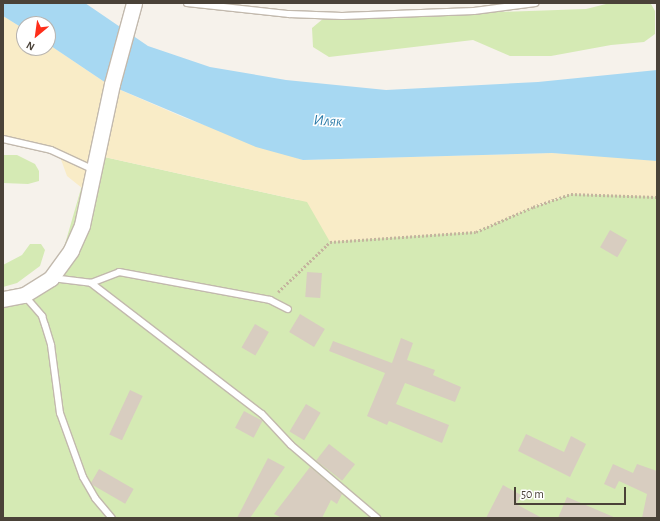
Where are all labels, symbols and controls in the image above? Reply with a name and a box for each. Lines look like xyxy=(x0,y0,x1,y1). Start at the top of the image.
north arrow xyxy=(16,16,56,56)
text: N xyxy=(24,39,36,53)
water label: Иляк xyxy=(313,111,343,131)
scale bar xyxy=(516,479,628,505)
text: 50 m xyxy=(521,488,544,500)

